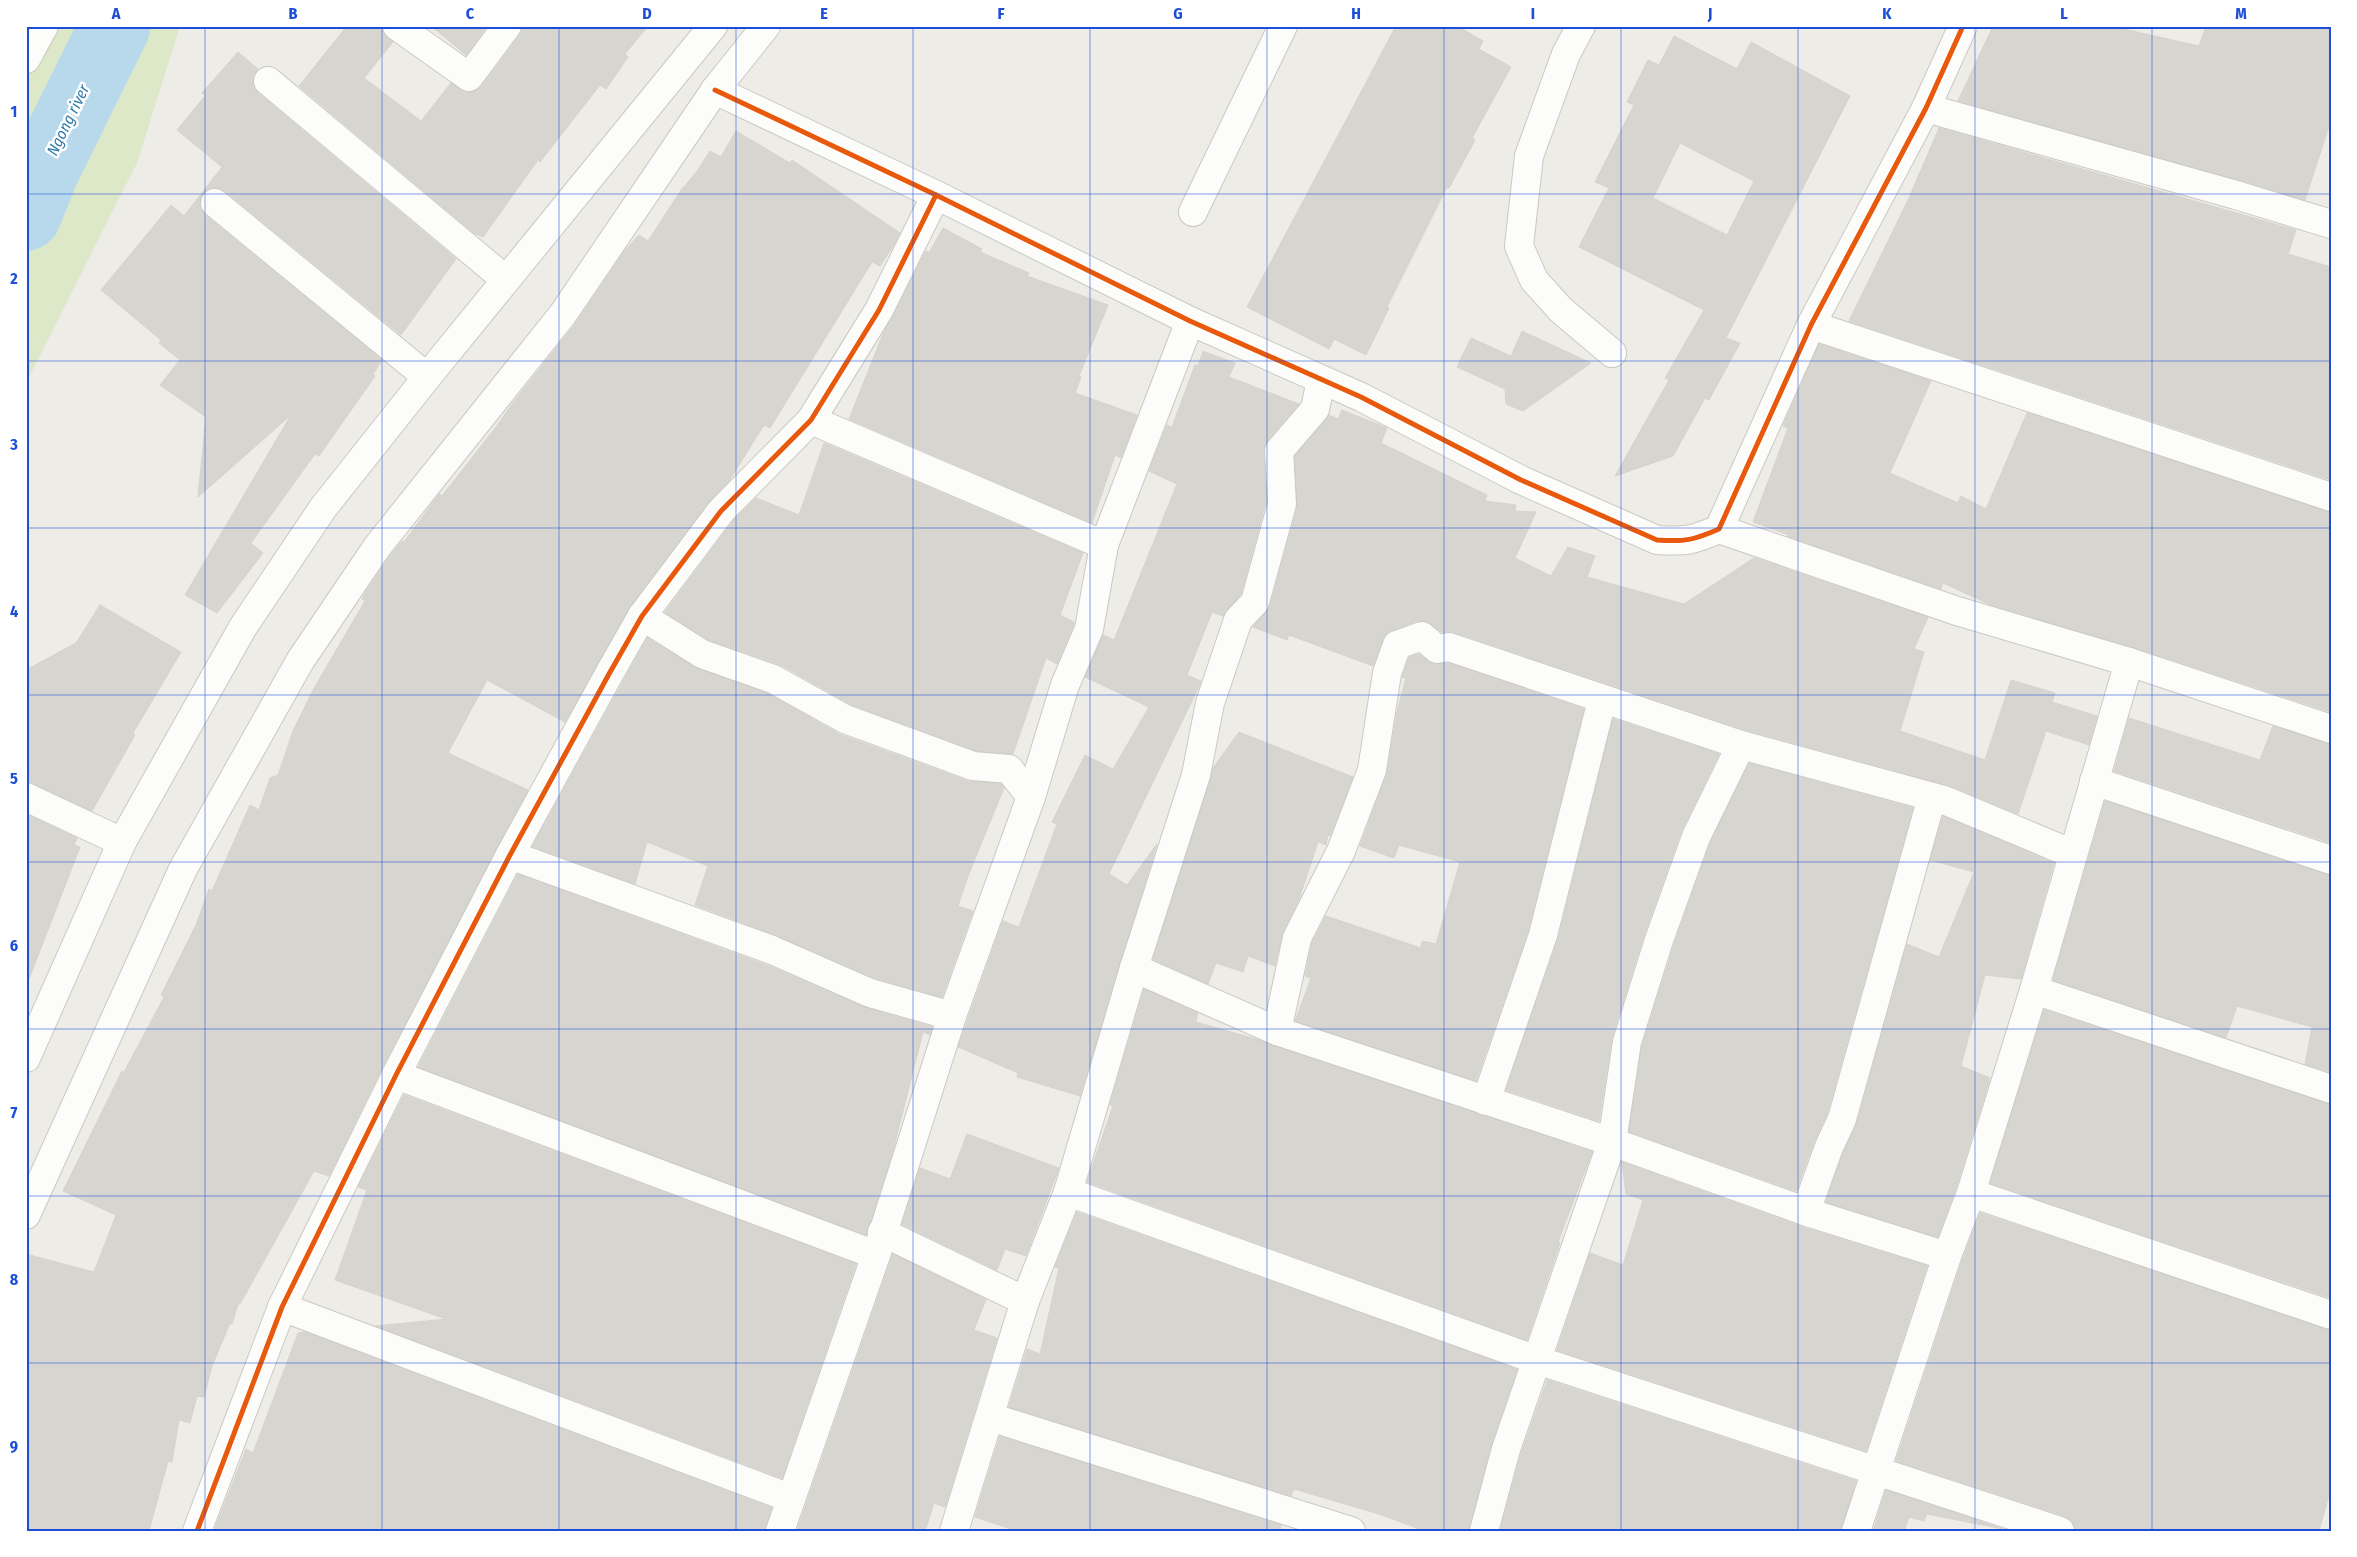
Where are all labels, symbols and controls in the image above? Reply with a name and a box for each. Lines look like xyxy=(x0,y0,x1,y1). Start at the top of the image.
text: A xyxy=(111,4,121,23)
text: B xyxy=(289,4,298,23)
text: C xyxy=(466,4,475,23)
text: D xyxy=(642,4,652,23)
text: E xyxy=(820,4,828,23)
text: F xyxy=(997,4,1005,23)
text: G xyxy=(1173,4,1183,23)
text: H xyxy=(1351,4,1361,23)
text: I xyxy=(1531,4,1535,23)
text: J xyxy=(1707,4,1712,23)
text: K xyxy=(1882,4,1892,23)
text: L xyxy=(2060,4,2068,23)
text: M xyxy=(2235,4,2247,23)
water label: Ngong river xyxy=(43,81,94,159)
text: 1 xyxy=(11,102,17,121)
text: 2 xyxy=(9,269,18,288)
text: 3 xyxy=(9,435,18,454)
text: 4 xyxy=(10,602,18,621)
text: 5 xyxy=(10,769,18,788)
text: 6 xyxy=(10,936,18,955)
text: 7 xyxy=(11,1103,18,1122)
text: 8 xyxy=(10,1270,19,1289)
text: 9 xyxy=(10,1437,18,1456)

